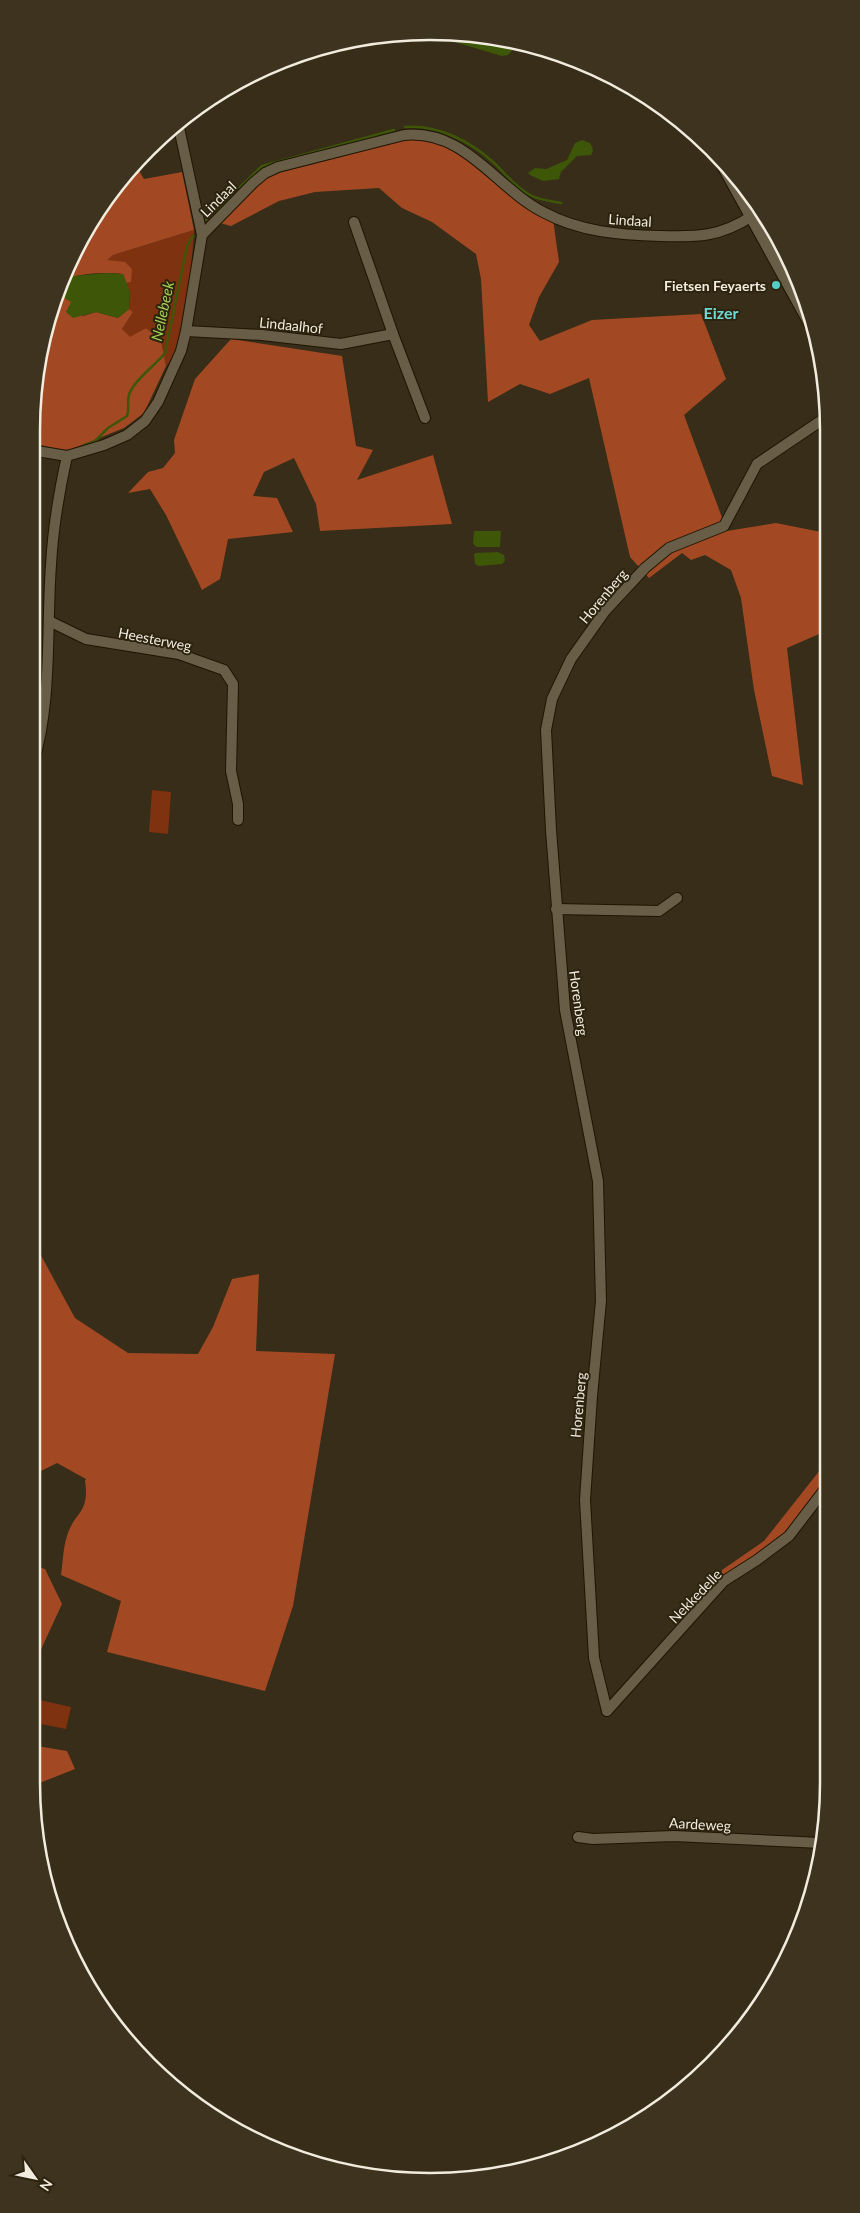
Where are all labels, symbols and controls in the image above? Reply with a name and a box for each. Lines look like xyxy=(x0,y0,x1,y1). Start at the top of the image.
street label: Lindaal xyxy=(197,178,239,220)
street label: Lindaal xyxy=(608,210,652,230)
place label: Fietsen Feyaerts xyxy=(664,277,766,294)
water label: Nellebeek xyxy=(147,278,177,343)
marker: Fietsen Feyaerts xyxy=(770,279,782,291)
district label: Eizer xyxy=(704,303,739,322)
street label: Lindaalhof xyxy=(258,313,324,337)
street label: Horenberg xyxy=(575,565,631,627)
street label: Heesterweg xyxy=(117,624,193,654)
street label: Horenberg xyxy=(566,969,592,1037)
street label: Horenberg xyxy=(567,1371,589,1439)
street label: Nekkedelle xyxy=(665,1566,725,1626)
street label: Aardeweg xyxy=(669,1814,731,1834)
north arrow xyxy=(10,2153,60,2203)
text: N xyxy=(36,2176,56,2195)

